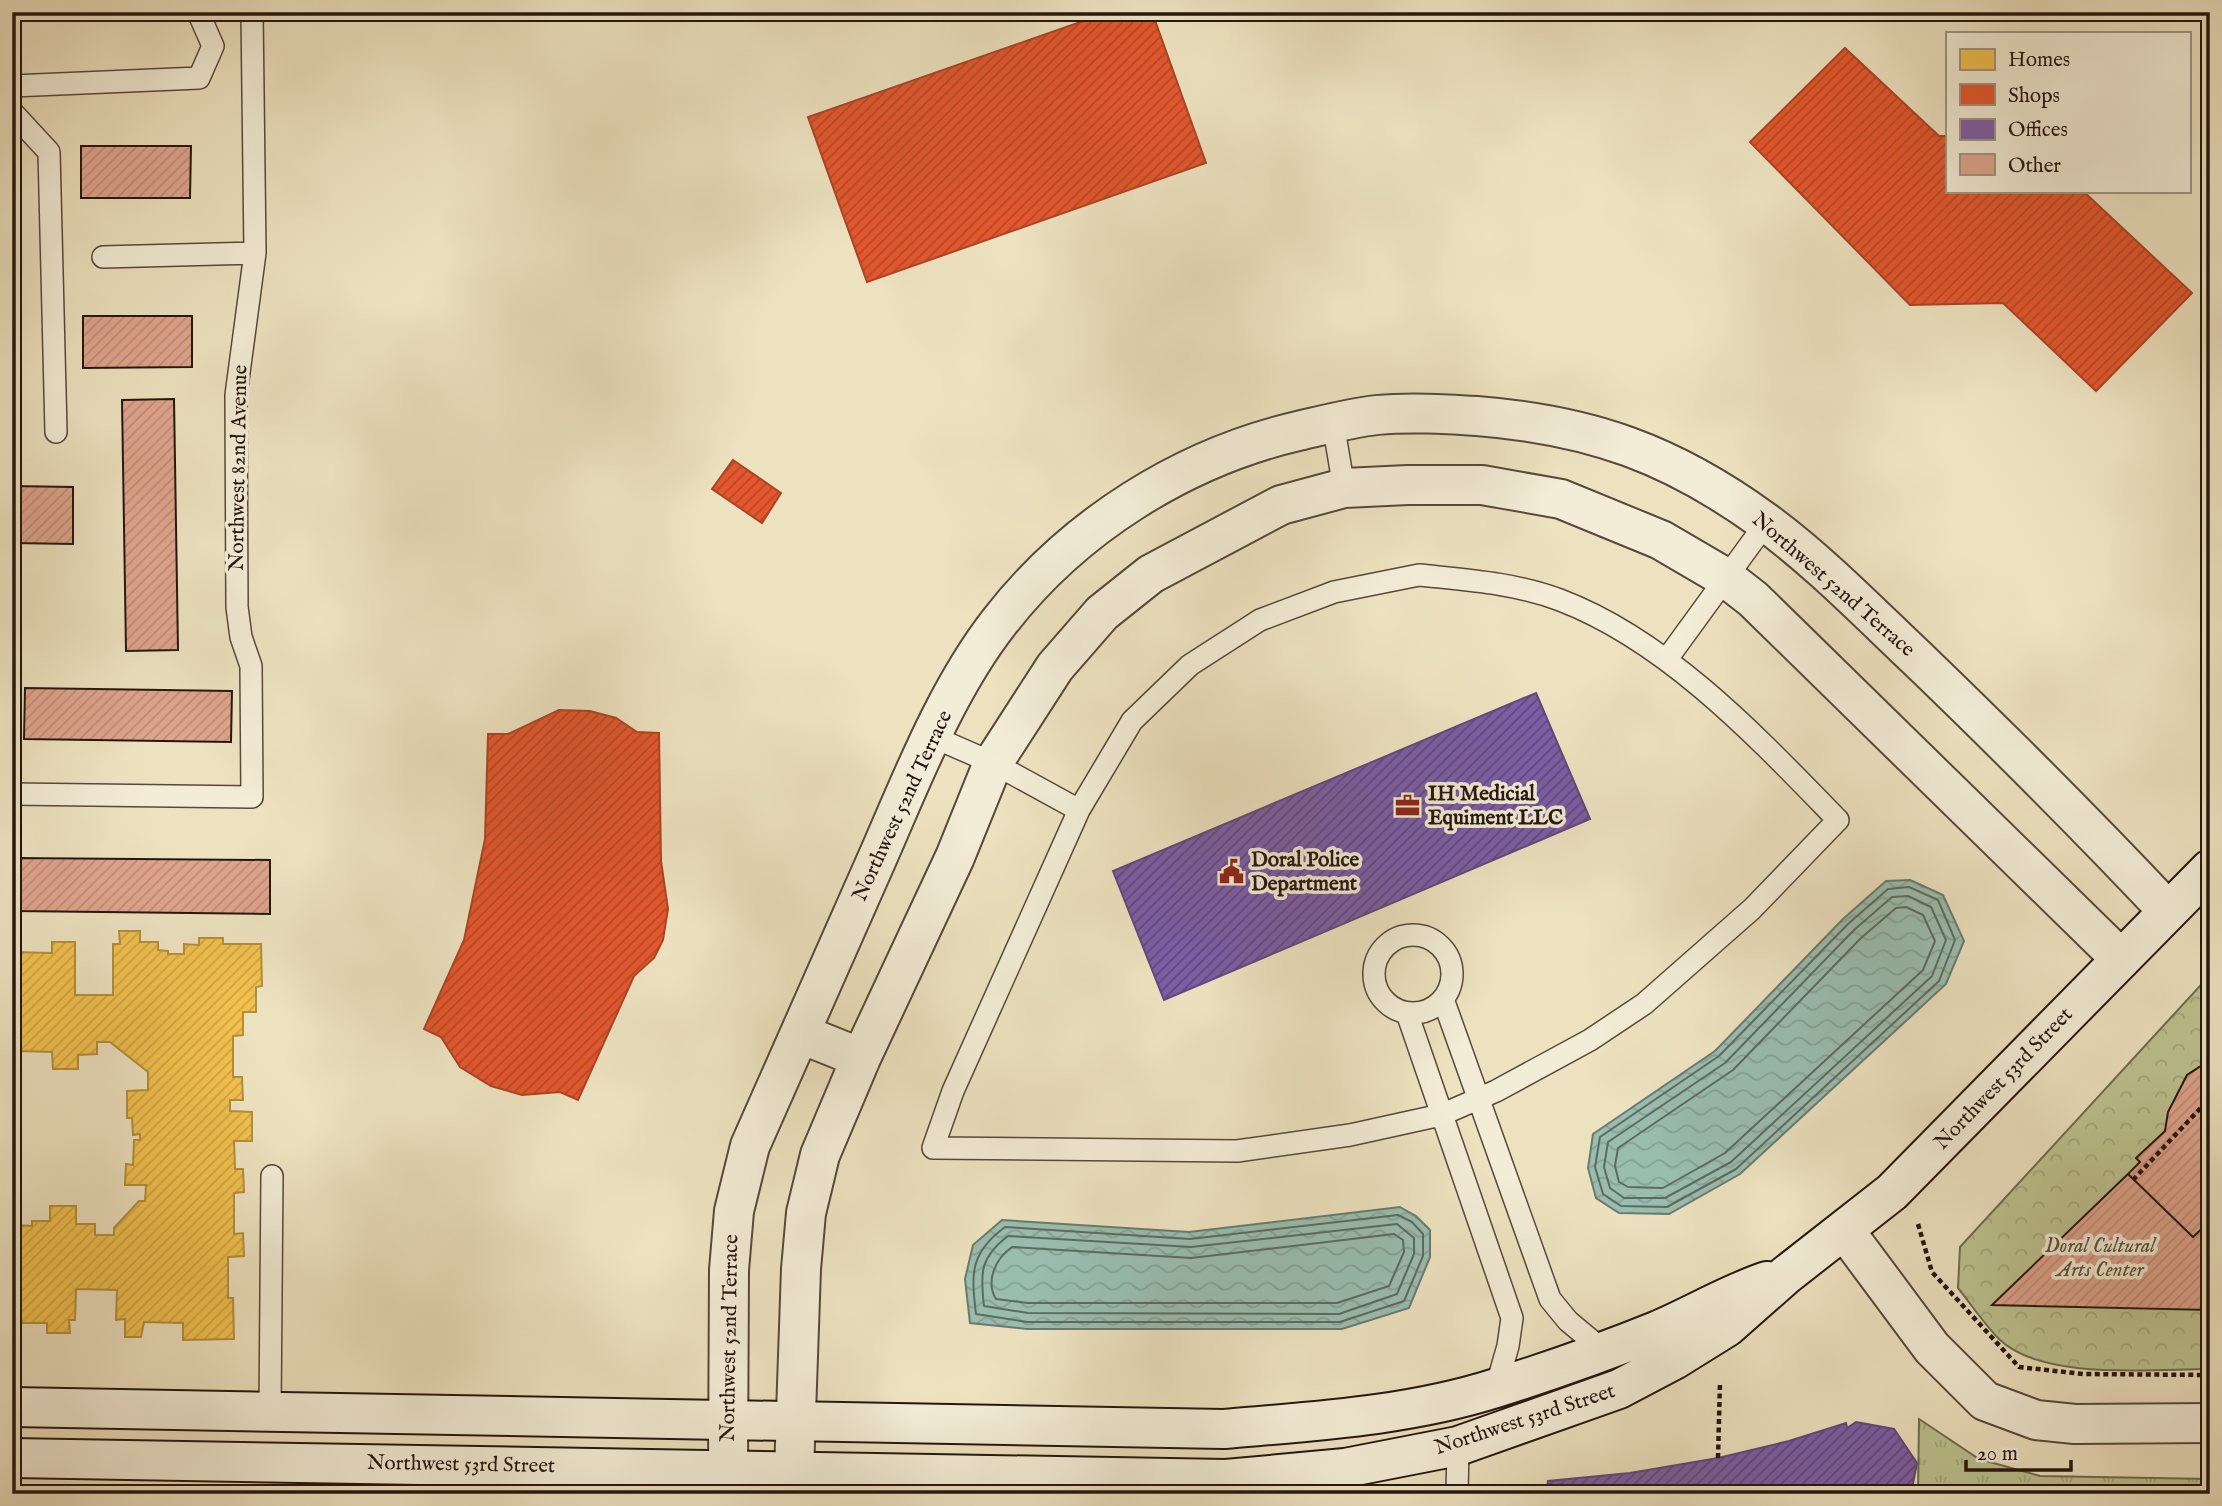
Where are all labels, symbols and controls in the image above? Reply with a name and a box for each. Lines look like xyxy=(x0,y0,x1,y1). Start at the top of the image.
legend xyxy=(1946,32,2190,192)
text: Homes xyxy=(2008,47,2070,74)
text: Shops xyxy=(2008,83,2060,110)
text: Offices xyxy=(2008,117,2068,144)
text: Other xyxy=(2008,153,2061,180)
street label: Northwest 82nd Avenue xyxy=(224,364,254,571)
street label: Northwest 52nd Terrace xyxy=(1746,507,1921,664)
street label: Northwest 52nd Terrace xyxy=(847,706,959,906)
place label: IH Medicial Equiment LLC xyxy=(1428,781,1563,832)
office icon: IH Medicial Equiment LLC xyxy=(1394,792,1422,820)
place label: Doral Police Department xyxy=(1251,847,1360,898)
public building icon: Doral Police Department xyxy=(1217,858,1245,886)
street label: Northwest 53rd Street xyxy=(1929,1002,2079,1156)
park label: Doral Cultural Arts Center xyxy=(2045,1233,2157,1284)
street label: Northwest 52nd Terrace xyxy=(715,1234,745,1442)
street label: Northwest 53rd Street xyxy=(1431,1378,1619,1462)
scale bar xyxy=(1966,1429,2072,1473)
text: 20 m xyxy=(1977,1441,2018,1468)
street label: Northwest 53rd Street xyxy=(367,1450,555,1480)

